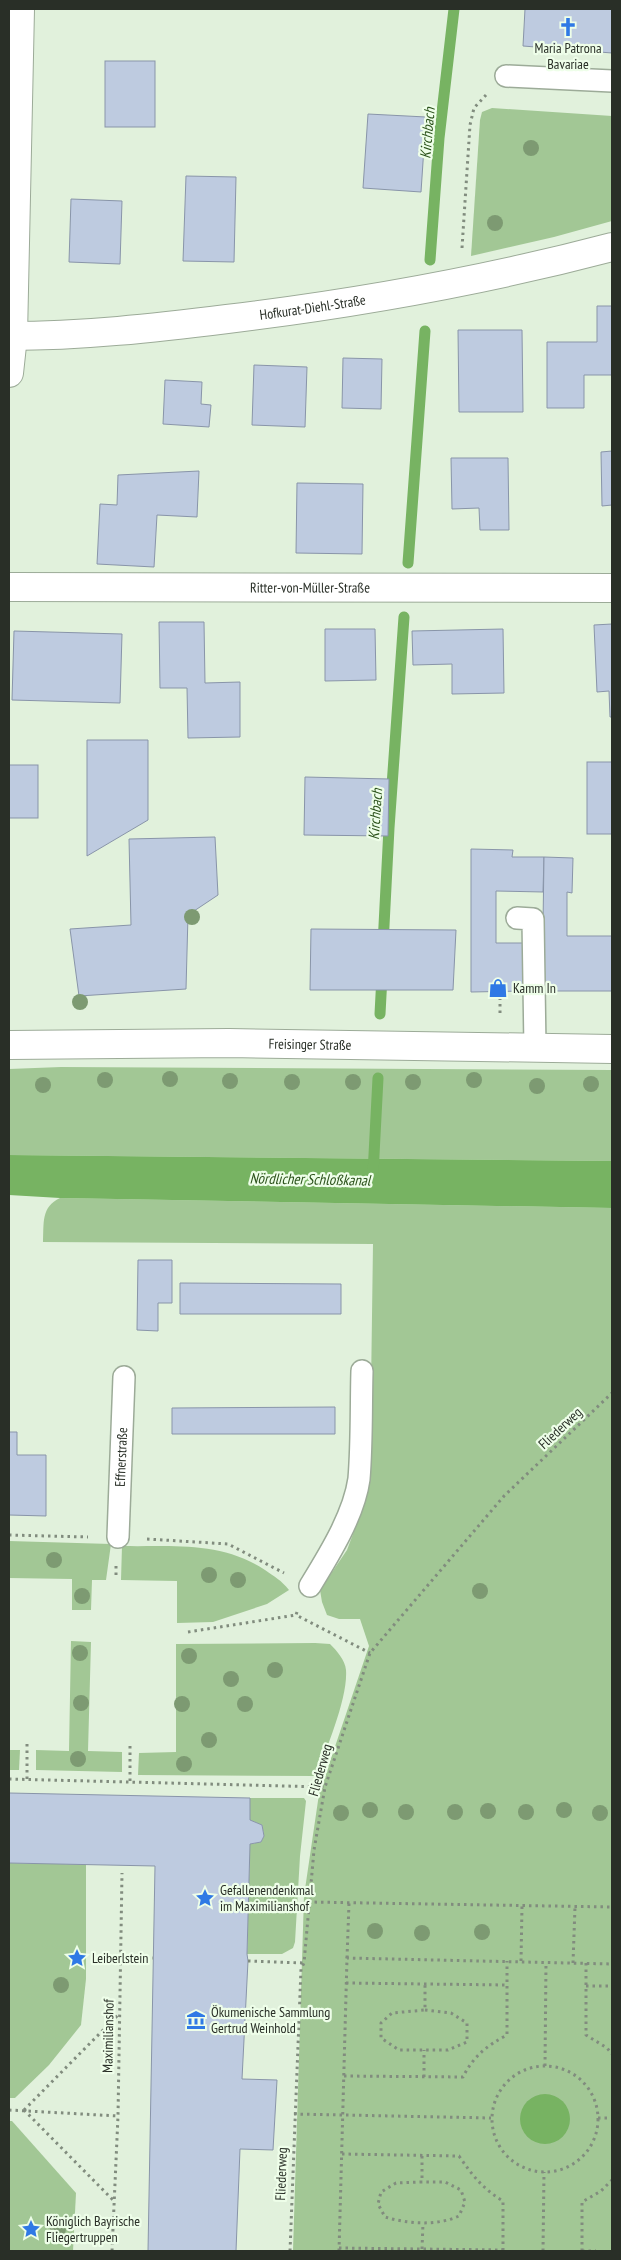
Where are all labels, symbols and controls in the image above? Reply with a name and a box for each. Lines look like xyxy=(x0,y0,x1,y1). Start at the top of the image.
church icon: Maria Patrona Bavariae xyxy=(557,16,579,38)
place label: Maria Patrona Bavariae xyxy=(535,39,601,73)
water label: Kirchbach xyxy=(415,105,439,159)
street label: Hofkurat-Diehl-Straße xyxy=(258,290,367,324)
street label: Ritter-von-Müller-Straße xyxy=(250,578,370,597)
water label: Kirchbach xyxy=(364,786,386,840)
shop icon: Kamm In xyxy=(487,977,509,999)
place label: Kamm In xyxy=(513,979,556,997)
street label: Freisinger Straße xyxy=(268,1035,352,1054)
water label: Nördlicher Schloßkanal xyxy=(249,1168,372,1190)
street label: Fliederweg xyxy=(534,1403,586,1453)
street label: Effnerstraße xyxy=(111,1427,131,1487)
street label: Fliederweg xyxy=(304,1742,336,1798)
place label: Gefallenendenkmal im Maximilianshof xyxy=(220,1881,314,1915)
place icon: Gefallenendenkmal im Maximilianshof xyxy=(194,1887,216,1909)
place icon: Leiberlstein xyxy=(66,1947,88,1969)
place label: Leiberlstein xyxy=(92,1949,148,1967)
street label: Maximilianshof xyxy=(98,1998,118,2073)
place label: Ökumenische Sammlung Gertrud Weinhold xyxy=(211,2003,330,2037)
museum icon: Ökumenische Sammlung Gertrud Weinhold xyxy=(185,2009,207,2031)
street label: Fliederweg xyxy=(271,2147,291,2201)
place label: Königlich Bayrische Fliegertruppen xyxy=(46,2212,140,2246)
place icon: Königlich Bayrische Fliegertruppen xyxy=(20,2218,42,2240)

